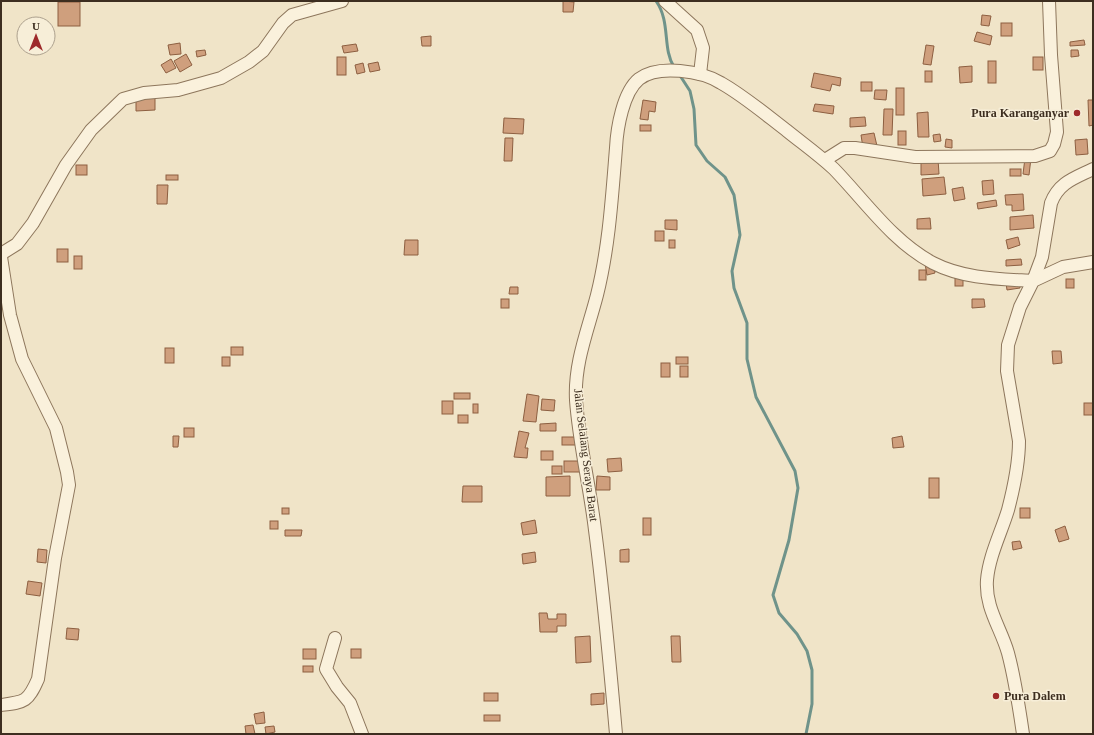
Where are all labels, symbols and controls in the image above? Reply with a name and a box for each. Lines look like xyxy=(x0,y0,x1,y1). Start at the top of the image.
north arrow xyxy=(16,16,56,56)
text: U xyxy=(32,20,40,32)
place label: Pura Karanganyar xyxy=(971,106,1070,120)
marker: Pura Karanganyar xyxy=(1072,108,1082,118)
street label: Jalan Selalang Seraya Barat xyxy=(571,388,601,523)
place label: Pura Dalem xyxy=(1004,689,1066,703)
marker: Pura Dalem xyxy=(991,691,1001,701)

